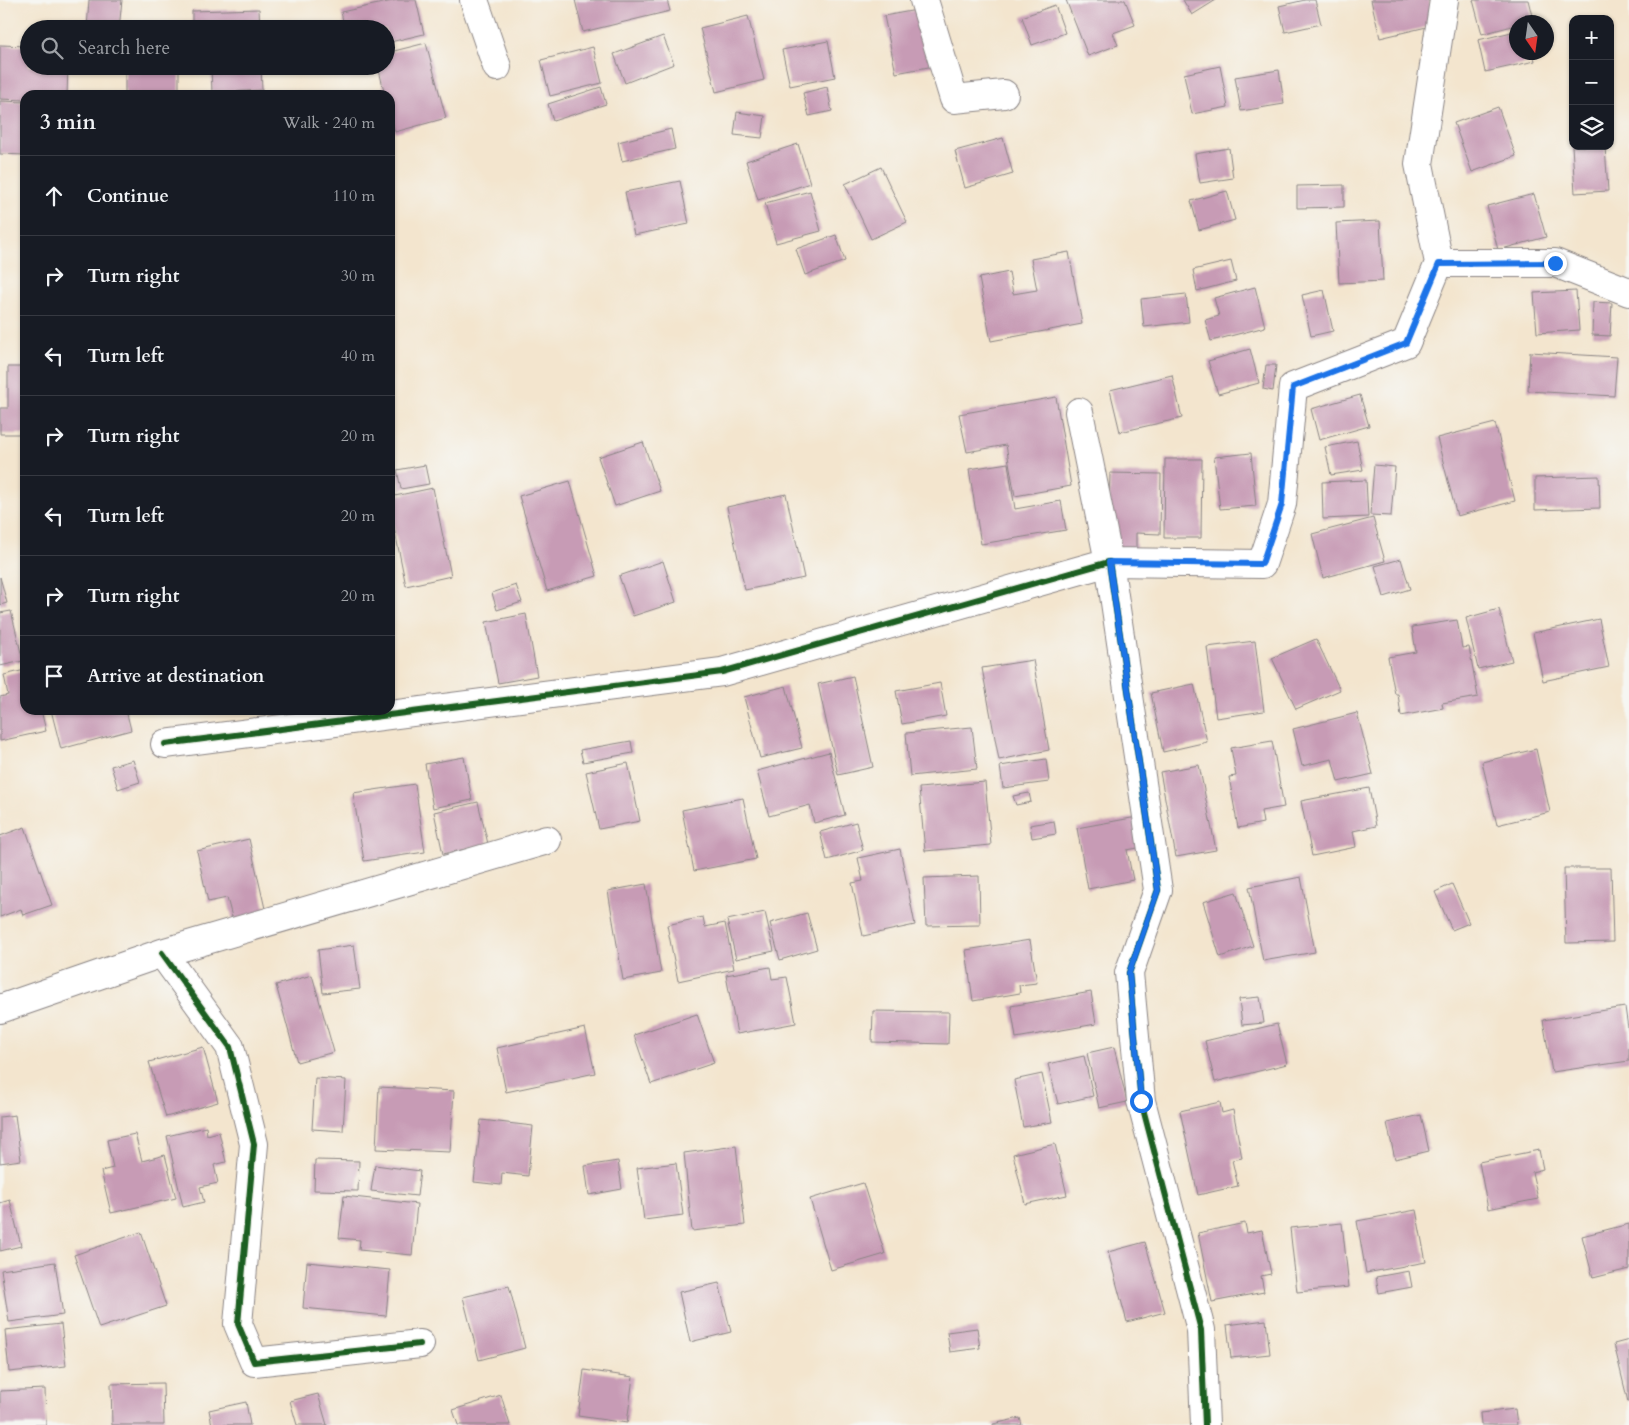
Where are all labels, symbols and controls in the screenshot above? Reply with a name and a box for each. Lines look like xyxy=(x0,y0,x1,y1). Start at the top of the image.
north arrow xyxy=(1509,15,1554,60)
map controls xyxy=(1569,15,1614,150)
button: + xyxy=(1569,15,1614,60)
search box xyxy=(20,20,395,75)
icon: search xyxy=(38,34,66,62)
text: Search here xyxy=(78,35,170,61)
button: − xyxy=(1569,60,1614,105)
button: layers xyxy=(1569,105,1614,150)
text: 3 min xyxy=(40,108,96,137)
text: Walk · 240 m xyxy=(283,112,375,134)
icon: ahead xyxy=(40,182,68,210)
text: Continue xyxy=(87,183,169,209)
text: 110 m xyxy=(333,185,375,207)
route end xyxy=(1544,252,1567,275)
icon: right xyxy=(40,262,68,290)
text: Turn right xyxy=(87,263,179,289)
text: 30 m xyxy=(341,265,375,287)
icon: left xyxy=(40,342,68,370)
text: Turn left xyxy=(87,343,164,369)
text: 40 m xyxy=(341,345,375,367)
icon: right xyxy=(40,422,68,450)
text: Turn right xyxy=(87,423,179,449)
text: 20 m xyxy=(341,425,375,447)
icon: left xyxy=(40,502,68,530)
text: Turn left xyxy=(87,503,164,529)
text: 20 m xyxy=(341,505,375,527)
icon: right xyxy=(40,582,68,610)
text: Turn right xyxy=(87,583,179,609)
text: 20 m xyxy=(341,585,375,607)
icon: arrive xyxy=(40,662,68,690)
text: Arrive at destination xyxy=(87,663,264,689)
route start xyxy=(1130,1090,1153,1113)

